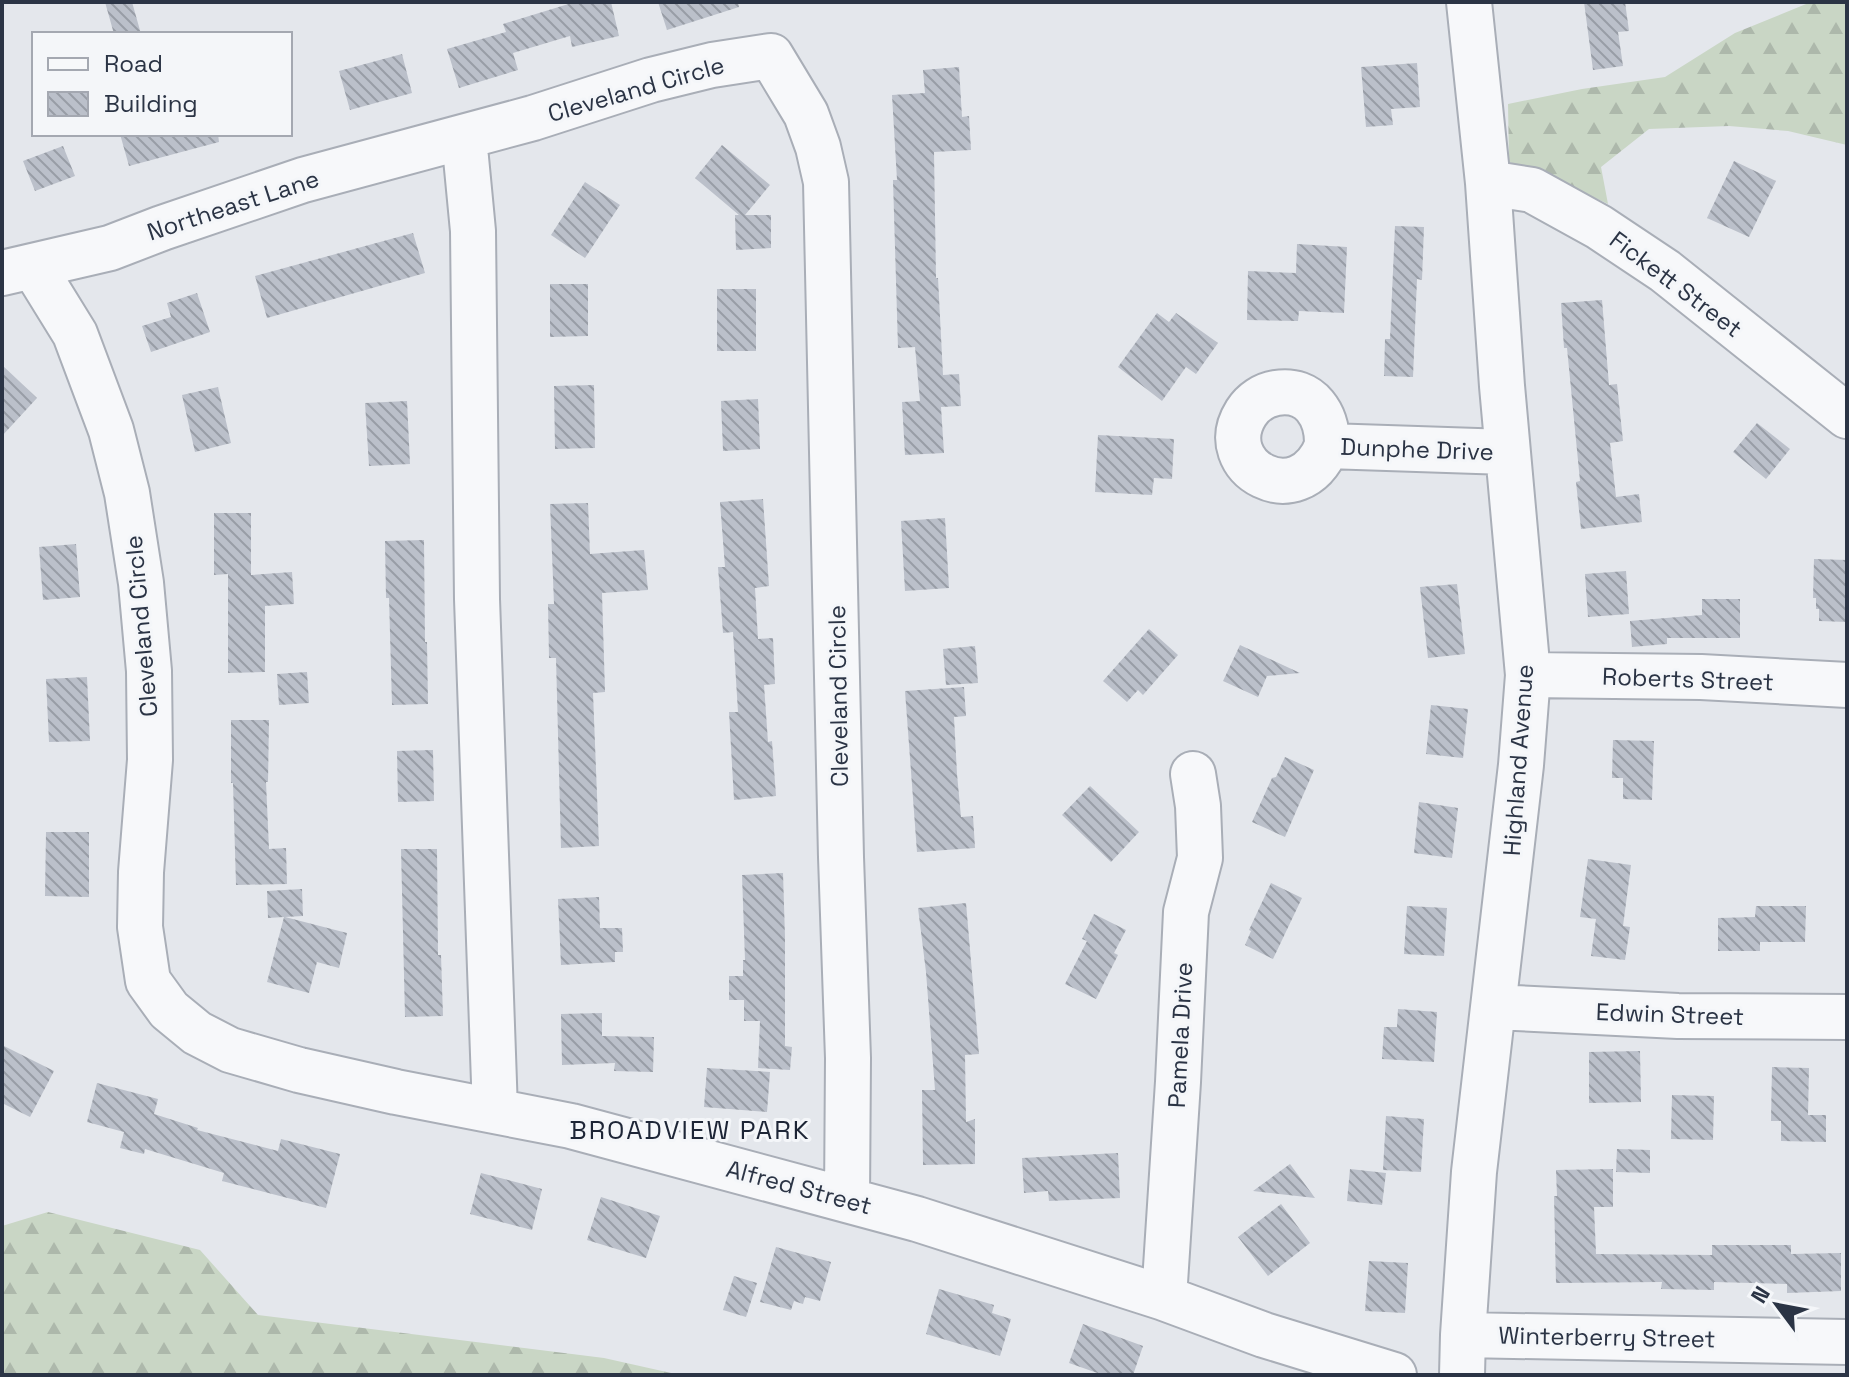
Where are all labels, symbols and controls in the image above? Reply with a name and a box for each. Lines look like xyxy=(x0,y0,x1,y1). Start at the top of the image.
legend xyxy=(32,32,292,136)
text: Road xyxy=(104,48,163,79)
street label: Cleveland Circle xyxy=(544,49,728,129)
text: Building xyxy=(104,88,198,119)
street label: Northeast Lane xyxy=(143,163,323,247)
street label: Fickett Street xyxy=(1604,224,1748,344)
street label: Dunphe Drive xyxy=(1340,431,1494,467)
street label: Cleveland Circle xyxy=(118,534,164,718)
street label: Cleveland Circle xyxy=(821,605,855,787)
street label: Roberts Street xyxy=(1602,661,1774,697)
street label: Highland Avenue xyxy=(1496,663,1540,857)
street label: Pamela Drive xyxy=(1161,961,1199,1109)
street label: Edwin Street xyxy=(1595,996,1745,1032)
district label: BROADVIEW PARK xyxy=(569,1113,811,1147)
street label: Alfred Street xyxy=(723,1153,875,1221)
north arrow xyxy=(1737,1265,1817,1345)
text: N xyxy=(1744,1281,1776,1308)
street label: Winterberry Street xyxy=(1498,1320,1716,1354)

